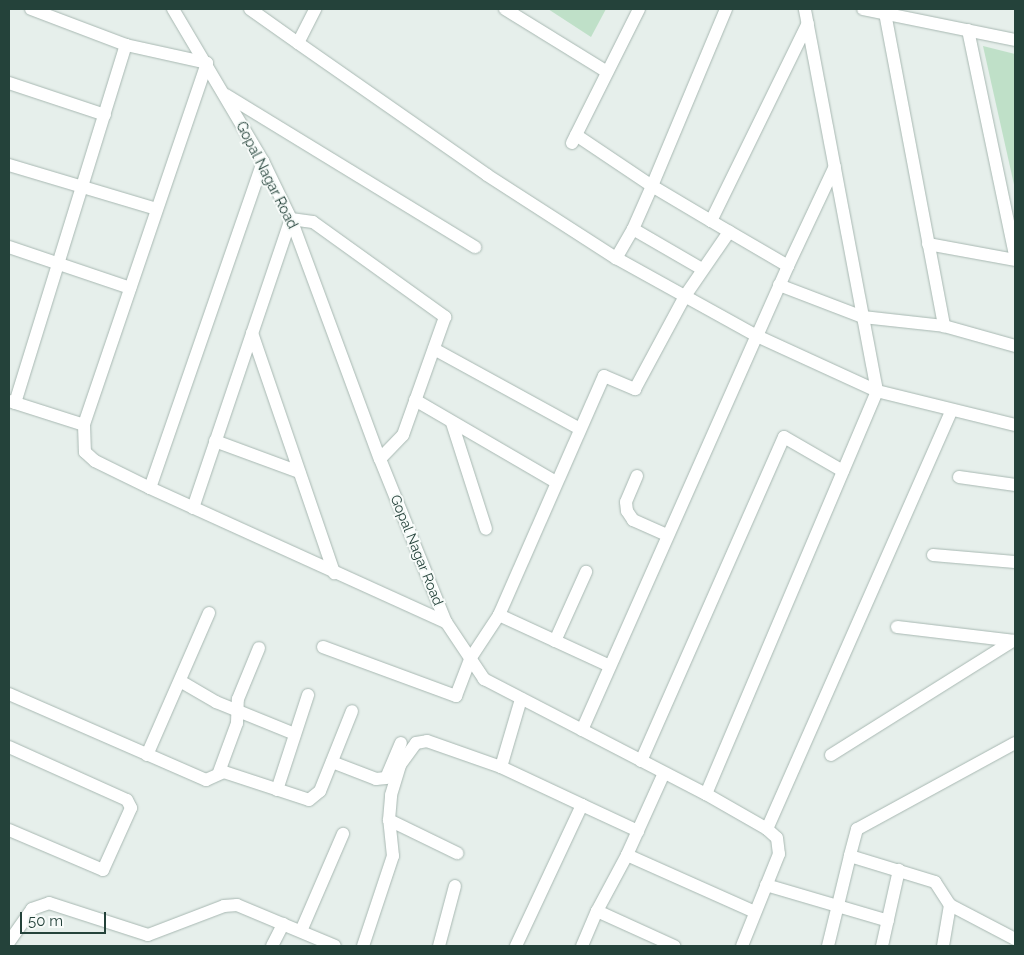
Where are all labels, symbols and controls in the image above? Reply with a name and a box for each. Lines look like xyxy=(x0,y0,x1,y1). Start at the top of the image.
street label: Gopal Nagar Road xyxy=(233,118,301,232)
street label: Gopal Nagar Road xyxy=(387,492,447,608)
scale bar xyxy=(22,902,109,934)
text: 50 m xyxy=(28,912,63,930)

